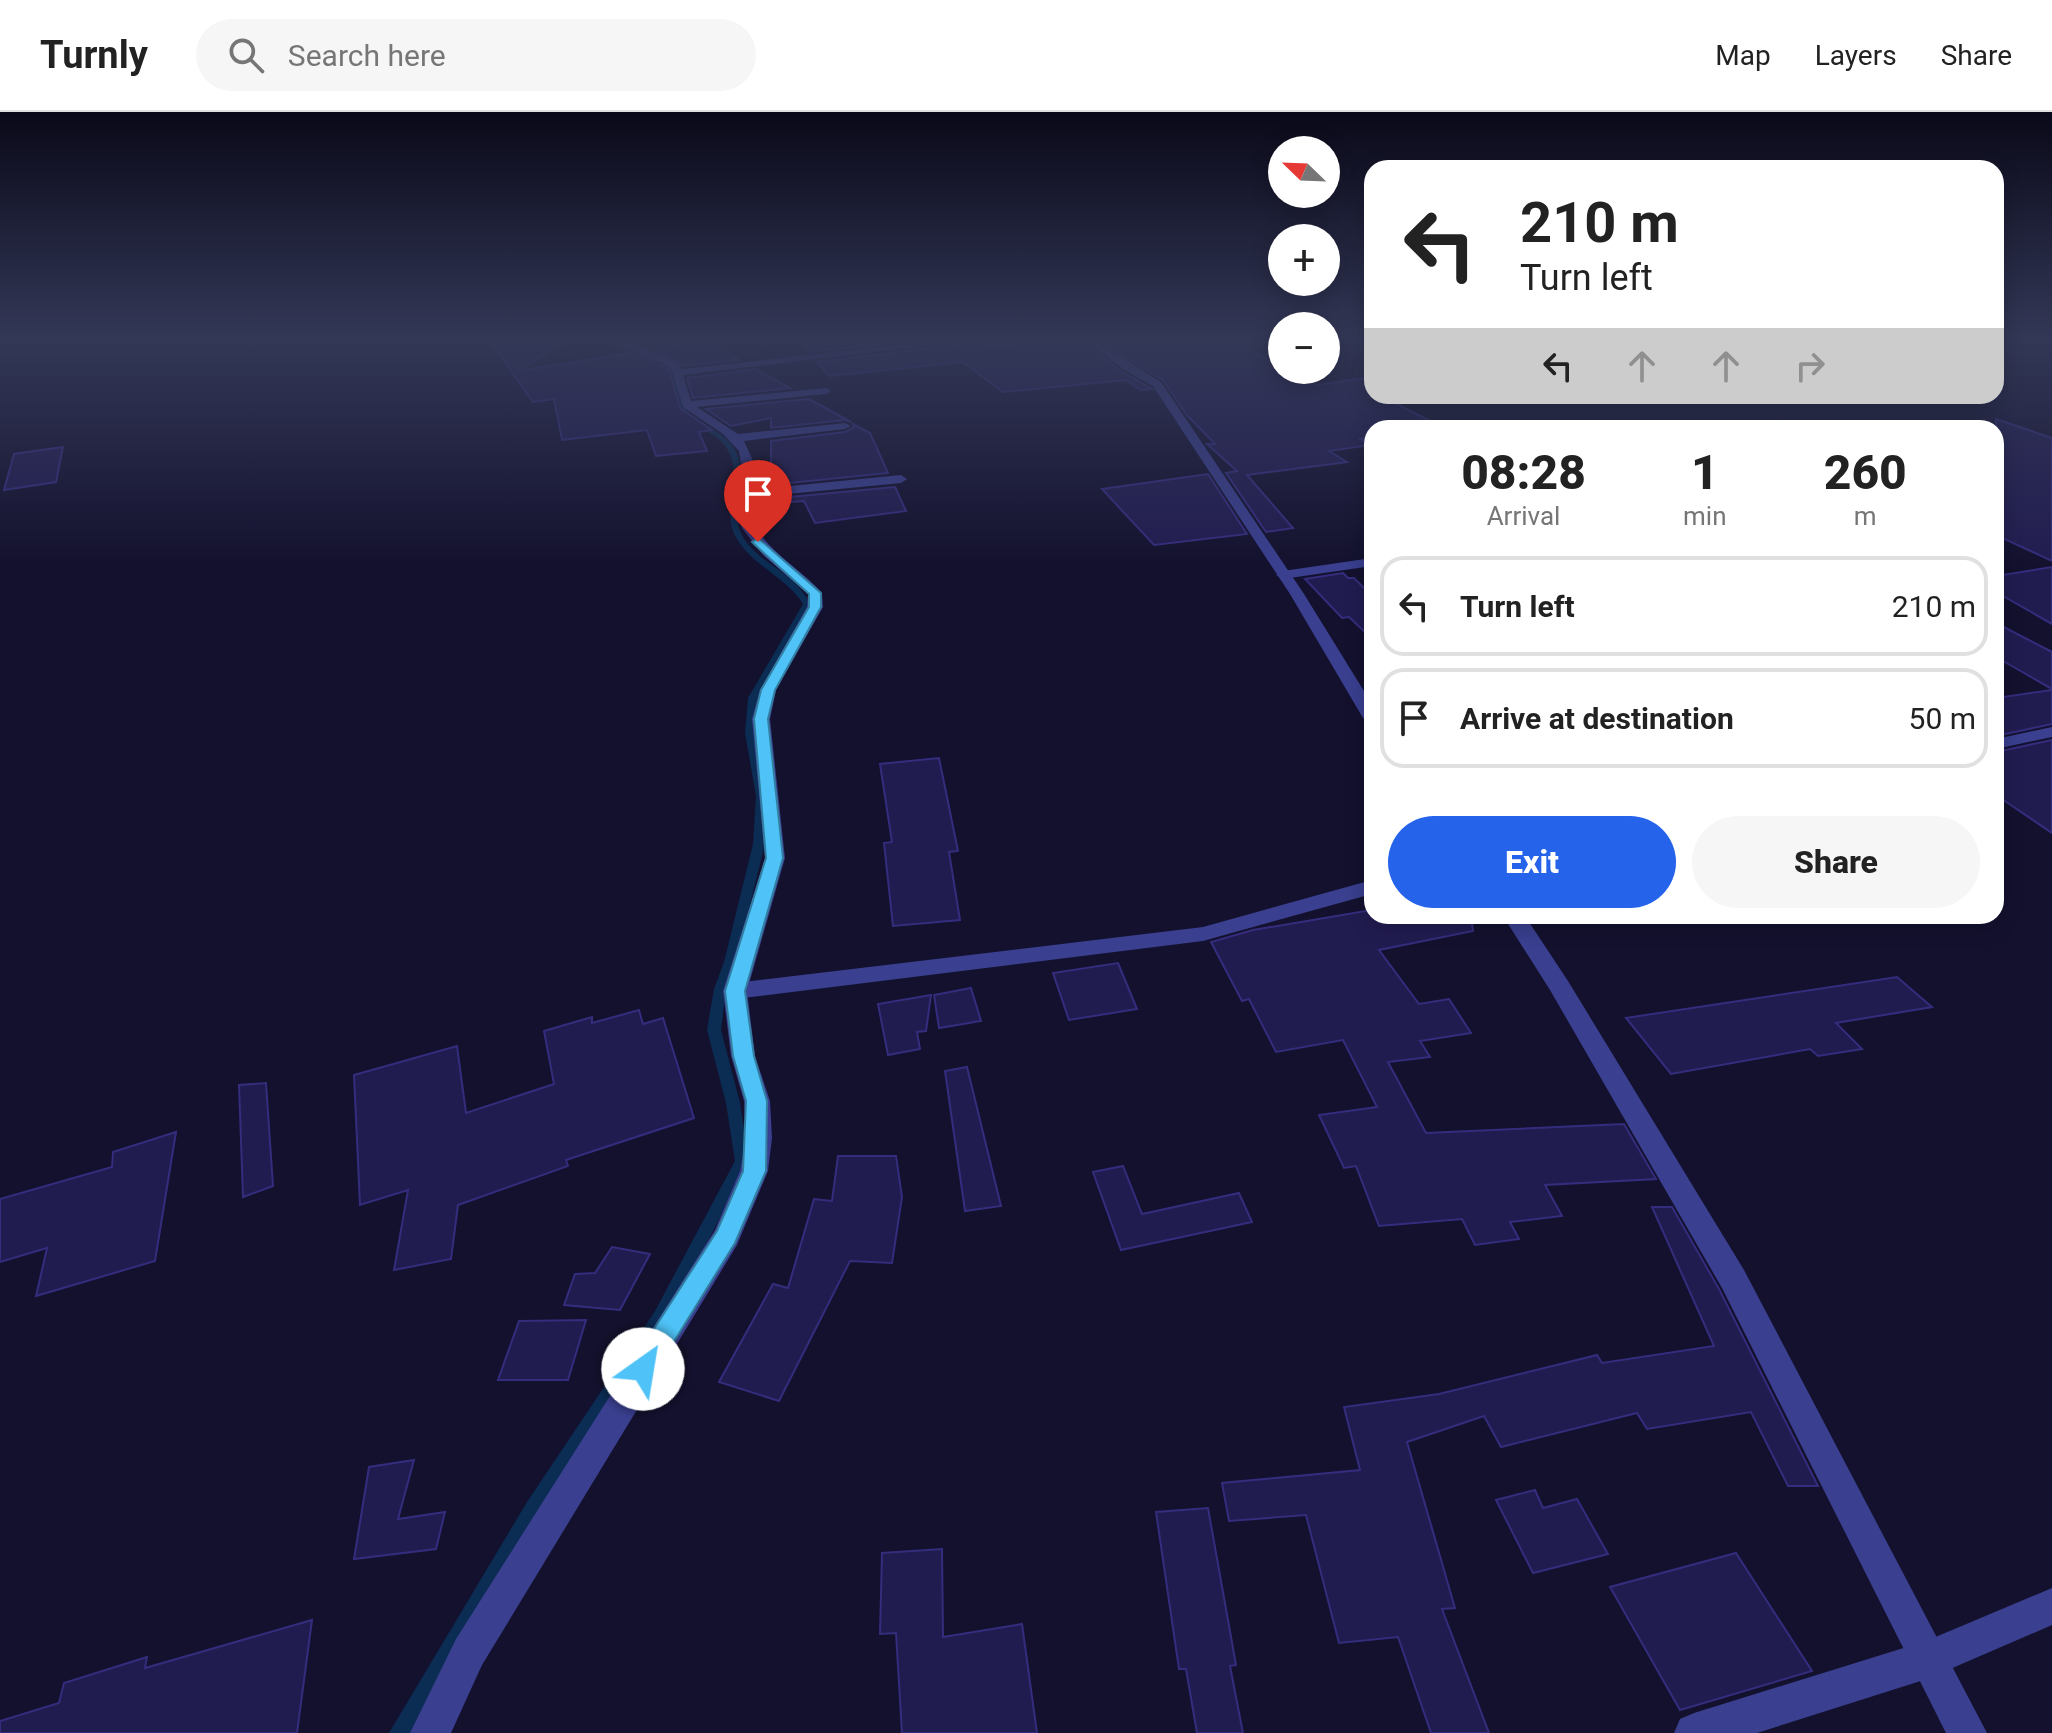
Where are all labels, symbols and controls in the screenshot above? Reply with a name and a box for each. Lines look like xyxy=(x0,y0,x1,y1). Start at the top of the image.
search box xyxy=(196,19,756,91)
text: Turnly xyxy=(40,33,148,77)
icon: search xyxy=(224,33,268,77)
text: Search here xyxy=(288,38,446,73)
text: Map xyxy=(1715,39,1771,72)
text: Layers xyxy=(1815,39,1897,72)
text: Share xyxy=(1941,39,2012,72)
north arrow xyxy=(1268,136,1340,208)
map controls xyxy=(1268,136,1340,384)
text: 210 m xyxy=(1520,190,1679,256)
icon: left xyxy=(1388,192,1492,296)
button: + xyxy=(1268,224,1340,296)
text: Turn left xyxy=(1520,257,1653,299)
button: − xyxy=(1268,312,1340,384)
icon: left xyxy=(1536,344,1580,388)
icon: ahead xyxy=(1620,344,1664,388)
icon: ahead xyxy=(1704,344,1748,388)
icon: right xyxy=(1788,344,1832,388)
text: 08:28 xyxy=(1461,444,1586,501)
text: 1 xyxy=(1691,444,1719,501)
text: 260 xyxy=(1824,444,1907,501)
pin xyxy=(724,460,792,542)
icon: arrive xyxy=(736,472,780,516)
text: Arrival xyxy=(1487,501,1560,531)
text: min xyxy=(1683,501,1727,531)
text: m xyxy=(1854,501,1877,531)
icon: left xyxy=(1392,584,1436,628)
text: Turn left xyxy=(1460,589,1575,624)
text: 210 m xyxy=(1892,589,1976,624)
icon: arrive xyxy=(1392,696,1436,740)
text: Arrive at destination xyxy=(1460,701,1734,736)
text: 50 m xyxy=(1909,701,1976,736)
button: Exit xyxy=(1388,816,1676,908)
button: Share xyxy=(1692,816,1980,908)
position arrow xyxy=(601,1327,685,1411)

